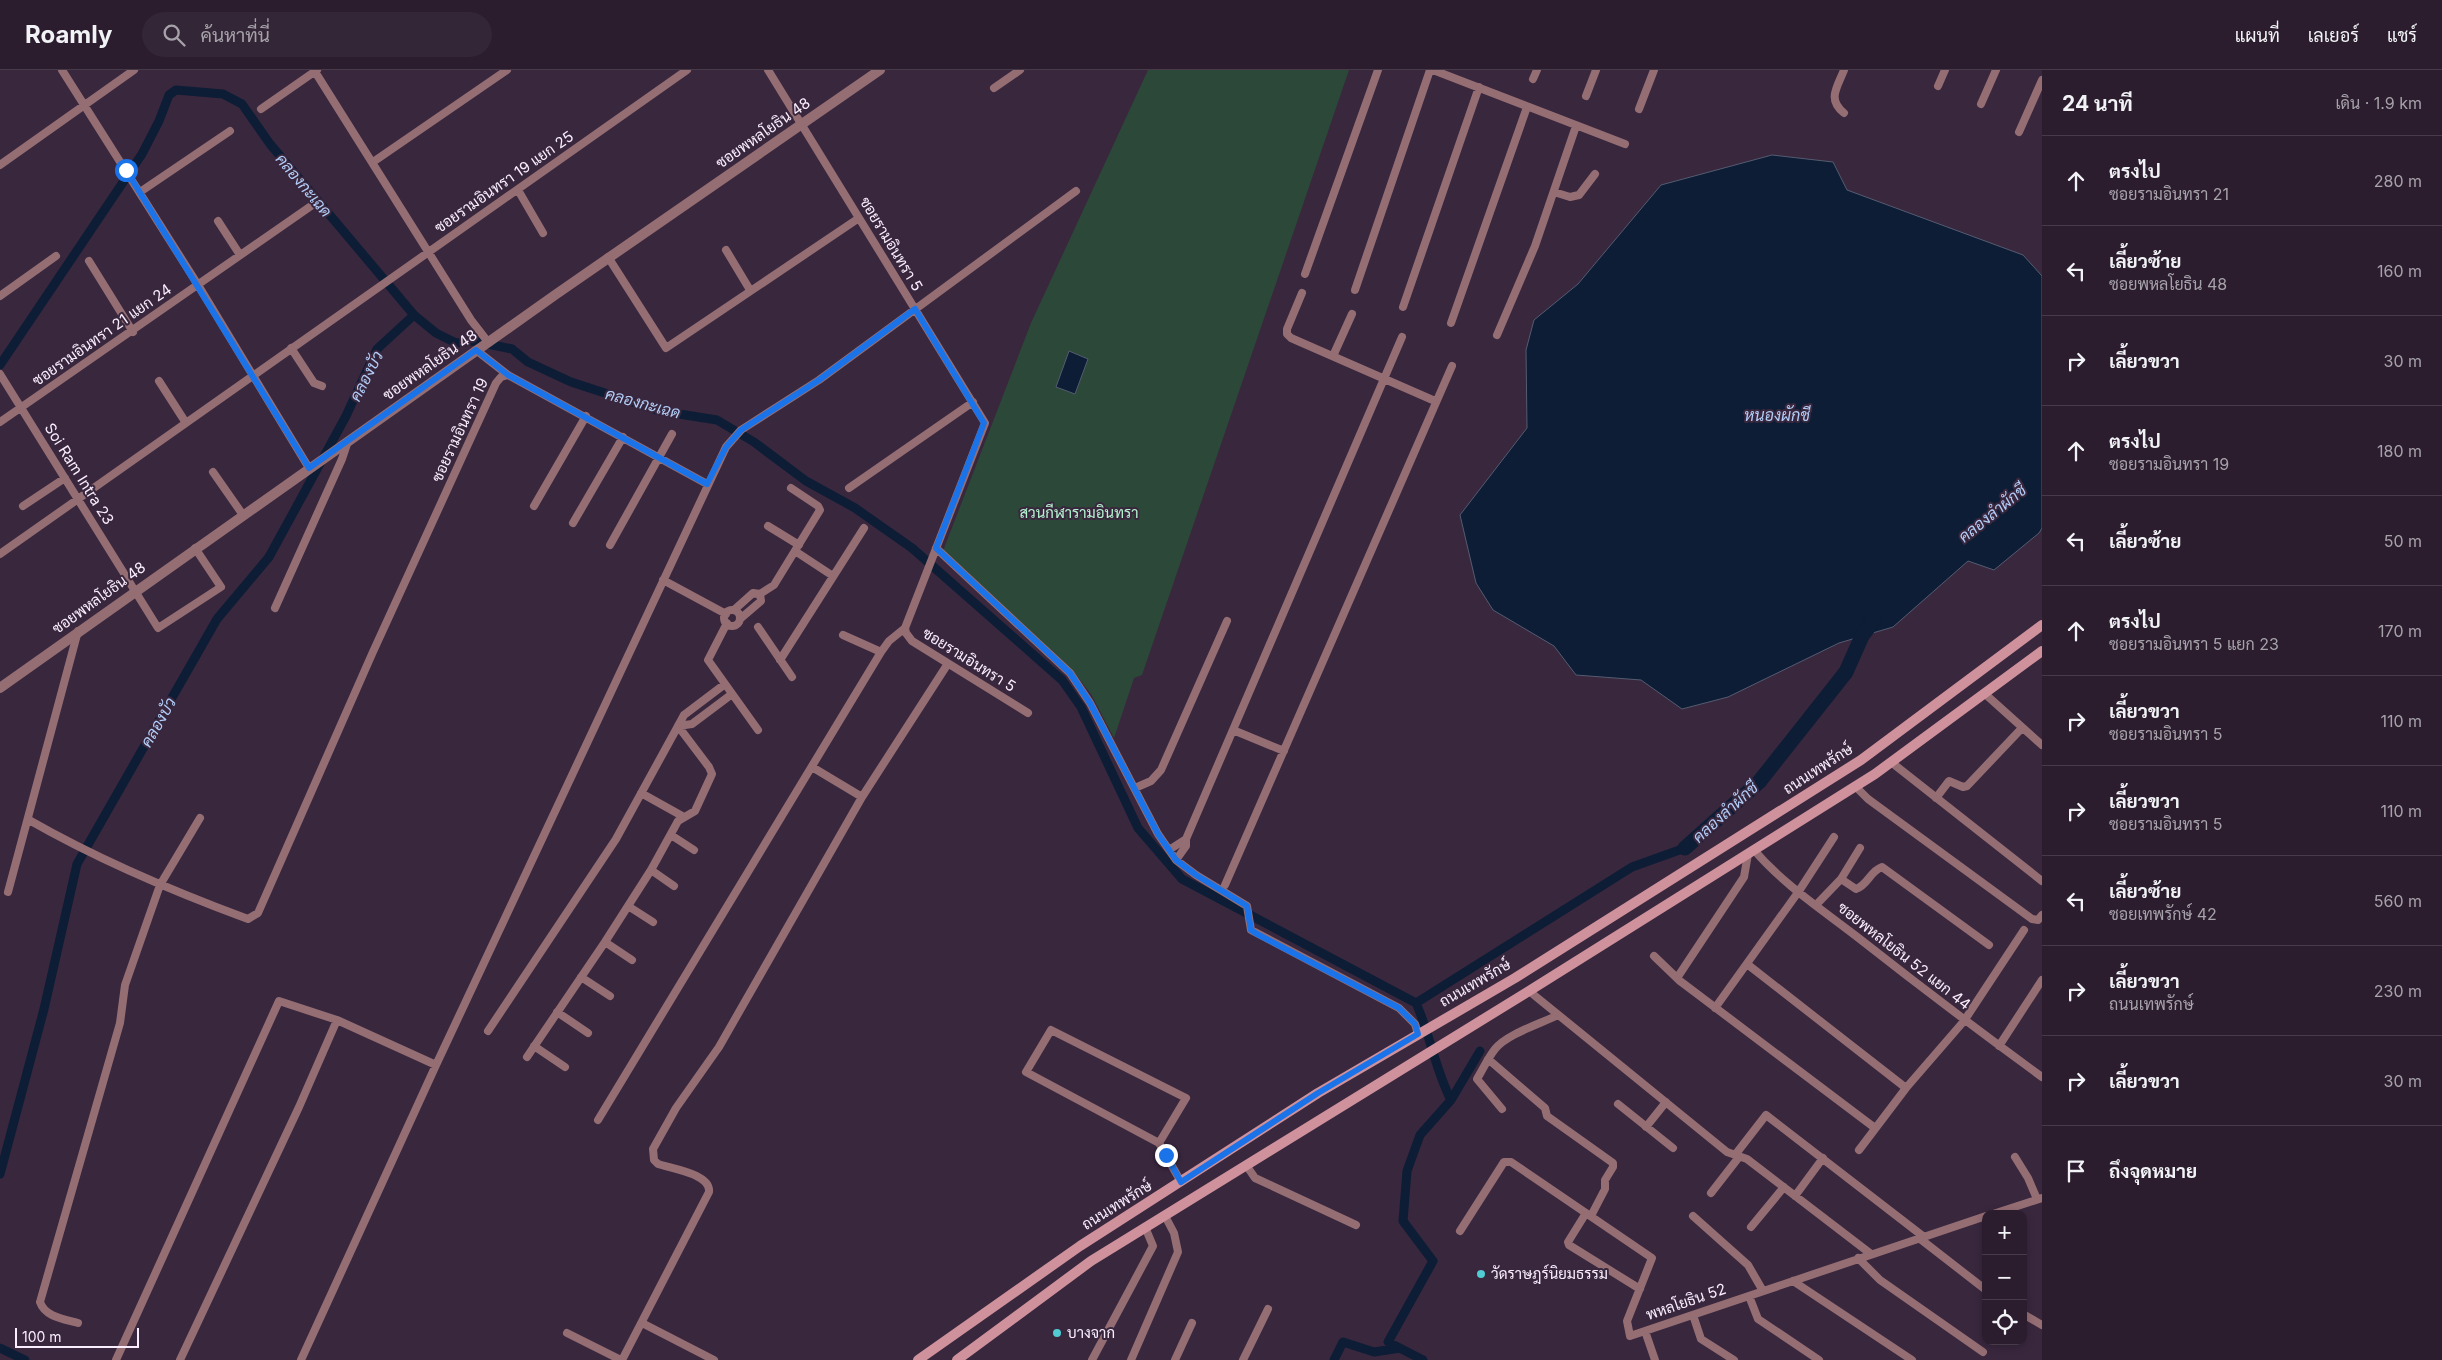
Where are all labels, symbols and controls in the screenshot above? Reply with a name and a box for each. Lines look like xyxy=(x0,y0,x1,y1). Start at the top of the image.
search box xyxy=(142,12,492,57)
text: Roamly xyxy=(25,20,112,49)
icon: search xyxy=(160,21,188,49)
text: ค้นหาที่นี่ xyxy=(200,24,270,47)
text: แผนที่ xyxy=(2235,25,2280,46)
text: เลเยอร์ xyxy=(2308,25,2359,46)
text: แชร์ xyxy=(2387,25,2417,46)
text: 24 นาที xyxy=(2062,91,2133,116)
street label: ซอยพหลโยธิน 48 xyxy=(712,93,814,172)
text: เดิน · 1.9 km xyxy=(2336,93,2422,113)
street label: ซอยรามอินทรา 19 แยก 25 xyxy=(431,126,577,237)
water label: คลองกะเฉด xyxy=(272,149,336,221)
route start xyxy=(115,159,138,182)
text: ตรงไป xyxy=(2109,160,2161,183)
icon: ahead xyxy=(2062,167,2090,195)
text: 280 m xyxy=(2374,171,2422,191)
text: ซอยรามอินทรา 21 xyxy=(2109,184,2229,204)
street label: ซอยรามอินทรา 5 xyxy=(856,193,927,294)
text: เลี้ยวซ้าย xyxy=(2109,250,2181,273)
icon: left xyxy=(2062,257,2090,285)
text: 160 m xyxy=(2377,261,2422,281)
text: ซอยพหลโยธิน 48 xyxy=(2109,274,2227,294)
street label: ซอยรามอินทรา 21 แยก 24 xyxy=(28,279,175,390)
street label: ซอยพหลโยธิน 48 xyxy=(379,325,481,404)
water label: คลองบัว xyxy=(345,347,387,405)
icon: right xyxy=(2062,347,2090,375)
text: เลี้ยวขวา xyxy=(2109,350,2180,373)
text: 30 m xyxy=(2384,351,2422,371)
street label: ซอยรามอินทรา 19 xyxy=(427,375,492,485)
water label: คลองกะเฉด xyxy=(603,383,683,423)
water label: หนองผักชี xyxy=(1744,404,1811,425)
street label: Soi Ram Intra 23 xyxy=(41,419,118,528)
text: ตรงไป xyxy=(2109,430,2161,453)
icon: ahead xyxy=(2062,437,2090,465)
text: 180 m xyxy=(2377,441,2422,461)
text: ซอยรามอินทรา 19 xyxy=(2109,454,2229,474)
water label: คลองลำผักชี xyxy=(1953,478,2031,546)
park label: สวนกีฬารามอินทรา xyxy=(1019,503,1139,522)
icon: left xyxy=(2062,527,2090,555)
text: เลี้ยวซ้าย xyxy=(2109,530,2181,553)
text: 50 m xyxy=(2384,531,2422,551)
street label: ซอยพหลโยธิน 48 xyxy=(48,557,149,638)
text: ตรงไป xyxy=(2109,610,2161,633)
icon: ahead xyxy=(2062,617,2090,645)
text: 170 m xyxy=(2378,621,2422,641)
street label: ซอยรามอินทรา 5 xyxy=(919,623,1019,696)
text: ซอยรามอินทรา 5 แยก 23 xyxy=(2109,634,2279,654)
water label: คลองบัว xyxy=(136,694,180,750)
text: เลี้ยวขวา xyxy=(2109,700,2180,723)
icon: right xyxy=(2062,707,2090,735)
text: 110 m xyxy=(2380,711,2422,731)
text: ซอยรามอินทรา 5 xyxy=(2109,724,2223,744)
street label: ถนนเทพรักษ์ xyxy=(1779,739,1857,798)
water label: คลองลำผักชี xyxy=(1687,776,1763,847)
text: เลี้ยวขวา xyxy=(2109,790,2180,813)
icon: right xyxy=(2062,797,2090,825)
text: 110 m xyxy=(2380,801,2422,821)
text: ซอยรามอินทรา 5 xyxy=(2109,814,2223,834)
text: เลี้ยวซ้าย xyxy=(2109,880,2181,903)
icon: left xyxy=(2062,887,2090,915)
text: 560 m xyxy=(2374,891,2422,911)
street label: ซอยพหลโยธิน 52 แยก 44 xyxy=(1834,898,1975,1014)
text: ซอยเทพรักษ์ 42 xyxy=(2109,904,2217,924)
street label: ถนนเทพรักษ์ xyxy=(1436,954,1515,1011)
text: เลี้ยวขวา xyxy=(2109,970,2180,993)
icon: right xyxy=(2062,977,2090,1005)
text: 230 m xyxy=(2374,981,2422,1001)
text: ถนนเทพรักษ์ xyxy=(2109,994,2193,1014)
icon: right xyxy=(2062,1067,2090,1095)
text: เลี้ยวขวา xyxy=(2109,1070,2180,1093)
text: 30 m xyxy=(2384,1071,2422,1091)
route end xyxy=(1155,1144,1178,1167)
icon: arrive xyxy=(2062,1157,2090,1185)
text: ถึงจุดหมาย xyxy=(2109,1160,2197,1183)
street label: ถนนเทพรักษ์ xyxy=(1078,1175,1156,1234)
map controls xyxy=(1982,1210,2027,1345)
button: + xyxy=(1982,1210,2027,1255)
button: − xyxy=(1982,1255,2027,1300)
place label: วัดราษฎร์นิยมธรรม xyxy=(1491,1264,1608,1284)
marker: วัดราษฎร์นิยมธรรม xyxy=(1475,1268,1487,1280)
street label: พหลโยธิน 52 xyxy=(1643,1279,1728,1324)
button: locate xyxy=(1982,1300,2027,1345)
place label: บางจาก xyxy=(1067,1323,1115,1342)
scale bar xyxy=(15,1325,139,1348)
marker: บางจาก xyxy=(1051,1327,1063,1339)
text: 100 m xyxy=(22,1328,62,1345)

